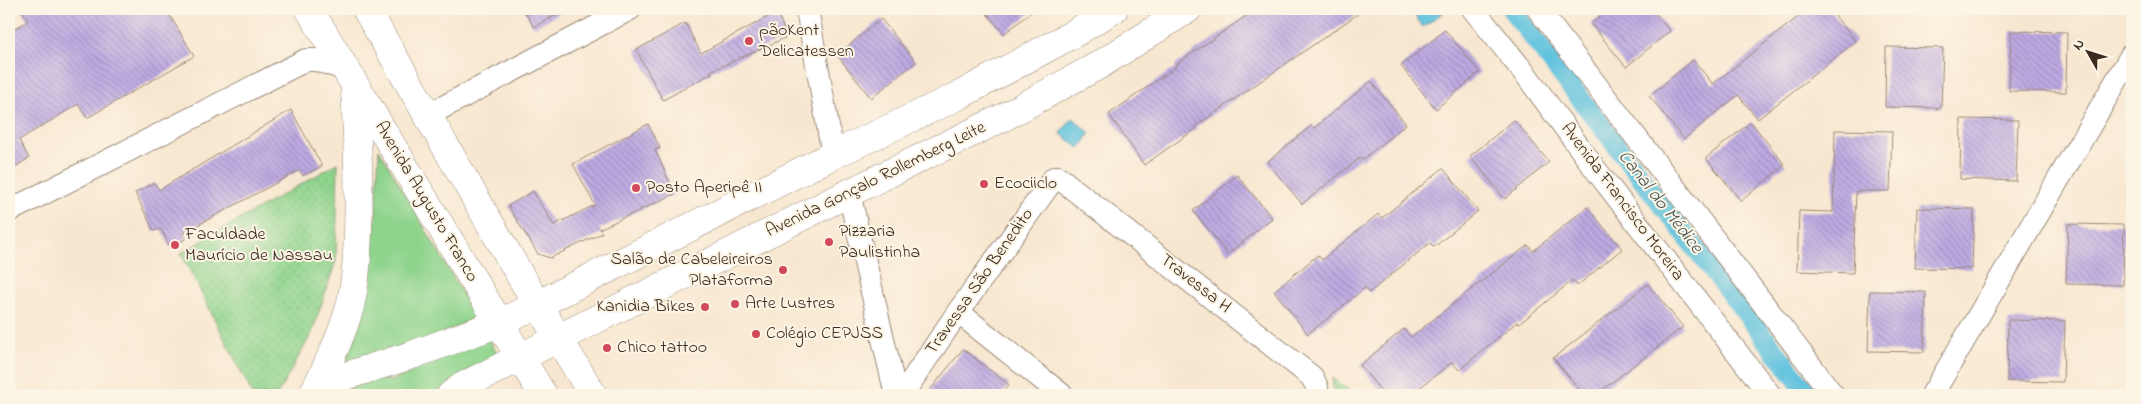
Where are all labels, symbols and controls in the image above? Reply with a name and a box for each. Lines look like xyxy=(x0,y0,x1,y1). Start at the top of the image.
place label: pãoKent Delicatessen xyxy=(758,18,854,65)
north arrow xyxy=(2064,28,2114,78)
text: N xyxy=(2068,34,2090,55)
marker: pãoKent Delicatessen xyxy=(743,35,755,47)
street label: Avenida Gonçalo Rollemberg Leite xyxy=(762,115,992,246)
street label: Avenida Augusto Franco xyxy=(367,117,484,288)
street label: Avenida Francisco Moreira xyxy=(1554,117,1690,287)
water label: Canal do Médice xyxy=(1611,145,1710,261)
place label: Ecociiclo xyxy=(994,171,1057,197)
place label: Posto Aperipê II xyxy=(646,175,762,201)
marker: Ecociiclo xyxy=(978,178,990,190)
marker: Posto Aperipê II xyxy=(630,182,642,194)
street label: Travessa São Benedito xyxy=(919,203,1041,361)
place label: Pizzaria Paulistinha xyxy=(839,219,920,266)
place label: Faculdade Maurício de Nassau xyxy=(184,222,333,269)
marker: Pizzaria Paulistinha xyxy=(823,236,835,248)
marker: Faculdade Maurício de Nassau xyxy=(169,239,181,251)
place label: Salão de Cabeleireiros Plataforma xyxy=(611,247,773,294)
street label: Travessa H xyxy=(1154,248,1236,320)
marker: Salão de Cabeleireiros Plataforma xyxy=(777,264,789,276)
place label: Arte Lustres xyxy=(745,291,835,317)
place label: Kanidia Bikes xyxy=(596,294,695,320)
marker: Arte Lustres xyxy=(729,298,741,310)
marker: Kanidia Bikes xyxy=(699,301,711,313)
place label: Colégio CEPJSS xyxy=(766,321,883,348)
marker: Colégio CEPJSS xyxy=(750,328,762,340)
place label: Chico tattoo xyxy=(617,335,707,361)
marker: Chico tattoo xyxy=(601,342,613,354)

